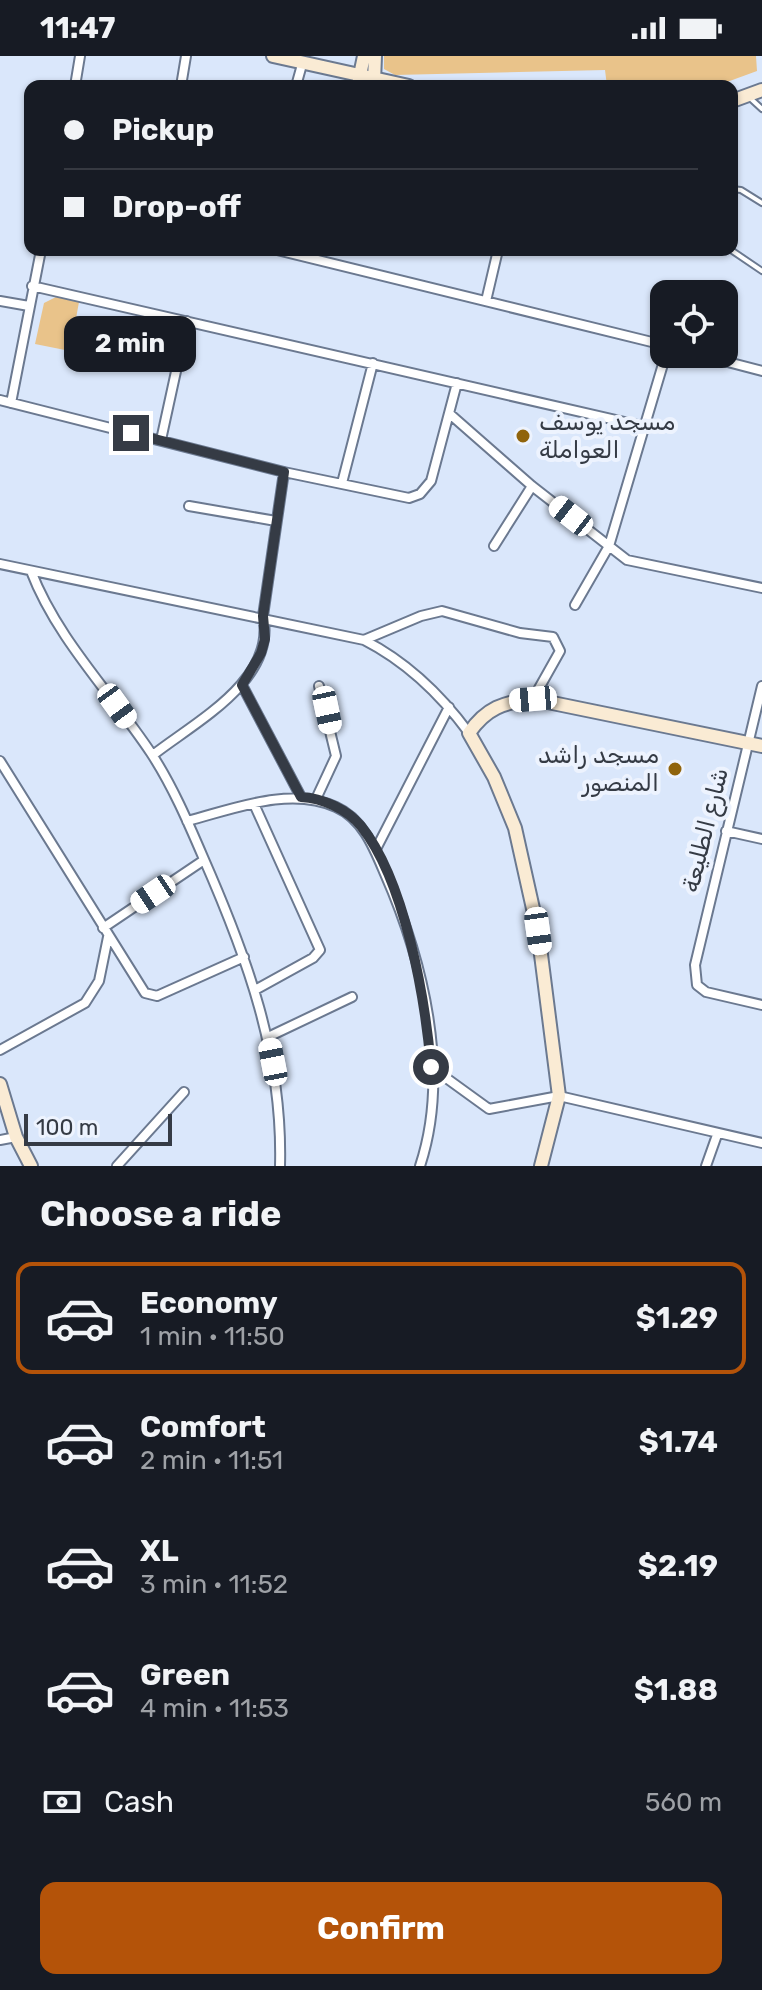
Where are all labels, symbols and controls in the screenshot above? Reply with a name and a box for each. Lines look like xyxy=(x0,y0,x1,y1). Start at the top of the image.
text: 11:47 xyxy=(40,10,116,46)
text: Pickup xyxy=(112,112,214,148)
text: Drop-off xyxy=(112,189,241,225)
map controls xyxy=(650,280,738,368)
button: locate xyxy=(650,280,738,368)
callout: 2 min xyxy=(65,317,197,373)
text: 2 min xyxy=(95,328,165,359)
place label: مسجد يوسف العواملة xyxy=(539,408,675,464)
route end xyxy=(113,415,149,451)
marker: مسجد يوسف العواملة xyxy=(514,427,532,445)
car xyxy=(545,492,597,540)
car xyxy=(93,680,141,732)
car xyxy=(310,684,344,736)
car xyxy=(508,685,558,713)
place label: مسجد راشد المنصور xyxy=(538,741,659,797)
marker: مسجد راشد المنصور xyxy=(666,760,684,778)
street label: شارع الطليعة xyxy=(676,765,736,896)
car xyxy=(126,871,180,917)
car xyxy=(523,906,553,956)
car xyxy=(257,1036,289,1088)
route start xyxy=(413,1049,449,1085)
scale bar xyxy=(24,1110,172,1146)
text: 100 m xyxy=(36,1114,98,1141)
text: Choose a ride xyxy=(40,1192,281,1235)
icon: car xyxy=(44,1282,116,1354)
text: Economy xyxy=(140,1285,278,1321)
text: $1.29 xyxy=(636,1300,718,1336)
text: 1 min · 11:50 xyxy=(140,1321,285,1352)
icon: car xyxy=(44,1406,116,1478)
text: Comfort xyxy=(140,1409,266,1445)
text: $1.74 xyxy=(639,1424,718,1460)
text: 2 min · 11:51 xyxy=(140,1445,283,1476)
icon: car xyxy=(44,1530,116,1602)
text: XL xyxy=(140,1533,179,1569)
text: $2.19 xyxy=(638,1548,718,1584)
text: 3 min · 11:52 xyxy=(140,1569,288,1600)
icon: car xyxy=(44,1654,116,1726)
text: Green xyxy=(140,1657,230,1693)
text: $1.88 xyxy=(634,1672,718,1708)
text: 4 min · 11:53 xyxy=(140,1693,289,1724)
icon: cash xyxy=(40,1780,84,1824)
text: Cash xyxy=(104,1784,174,1820)
text: 560 m xyxy=(645,1787,722,1818)
button: Confirm xyxy=(40,1882,722,1974)

